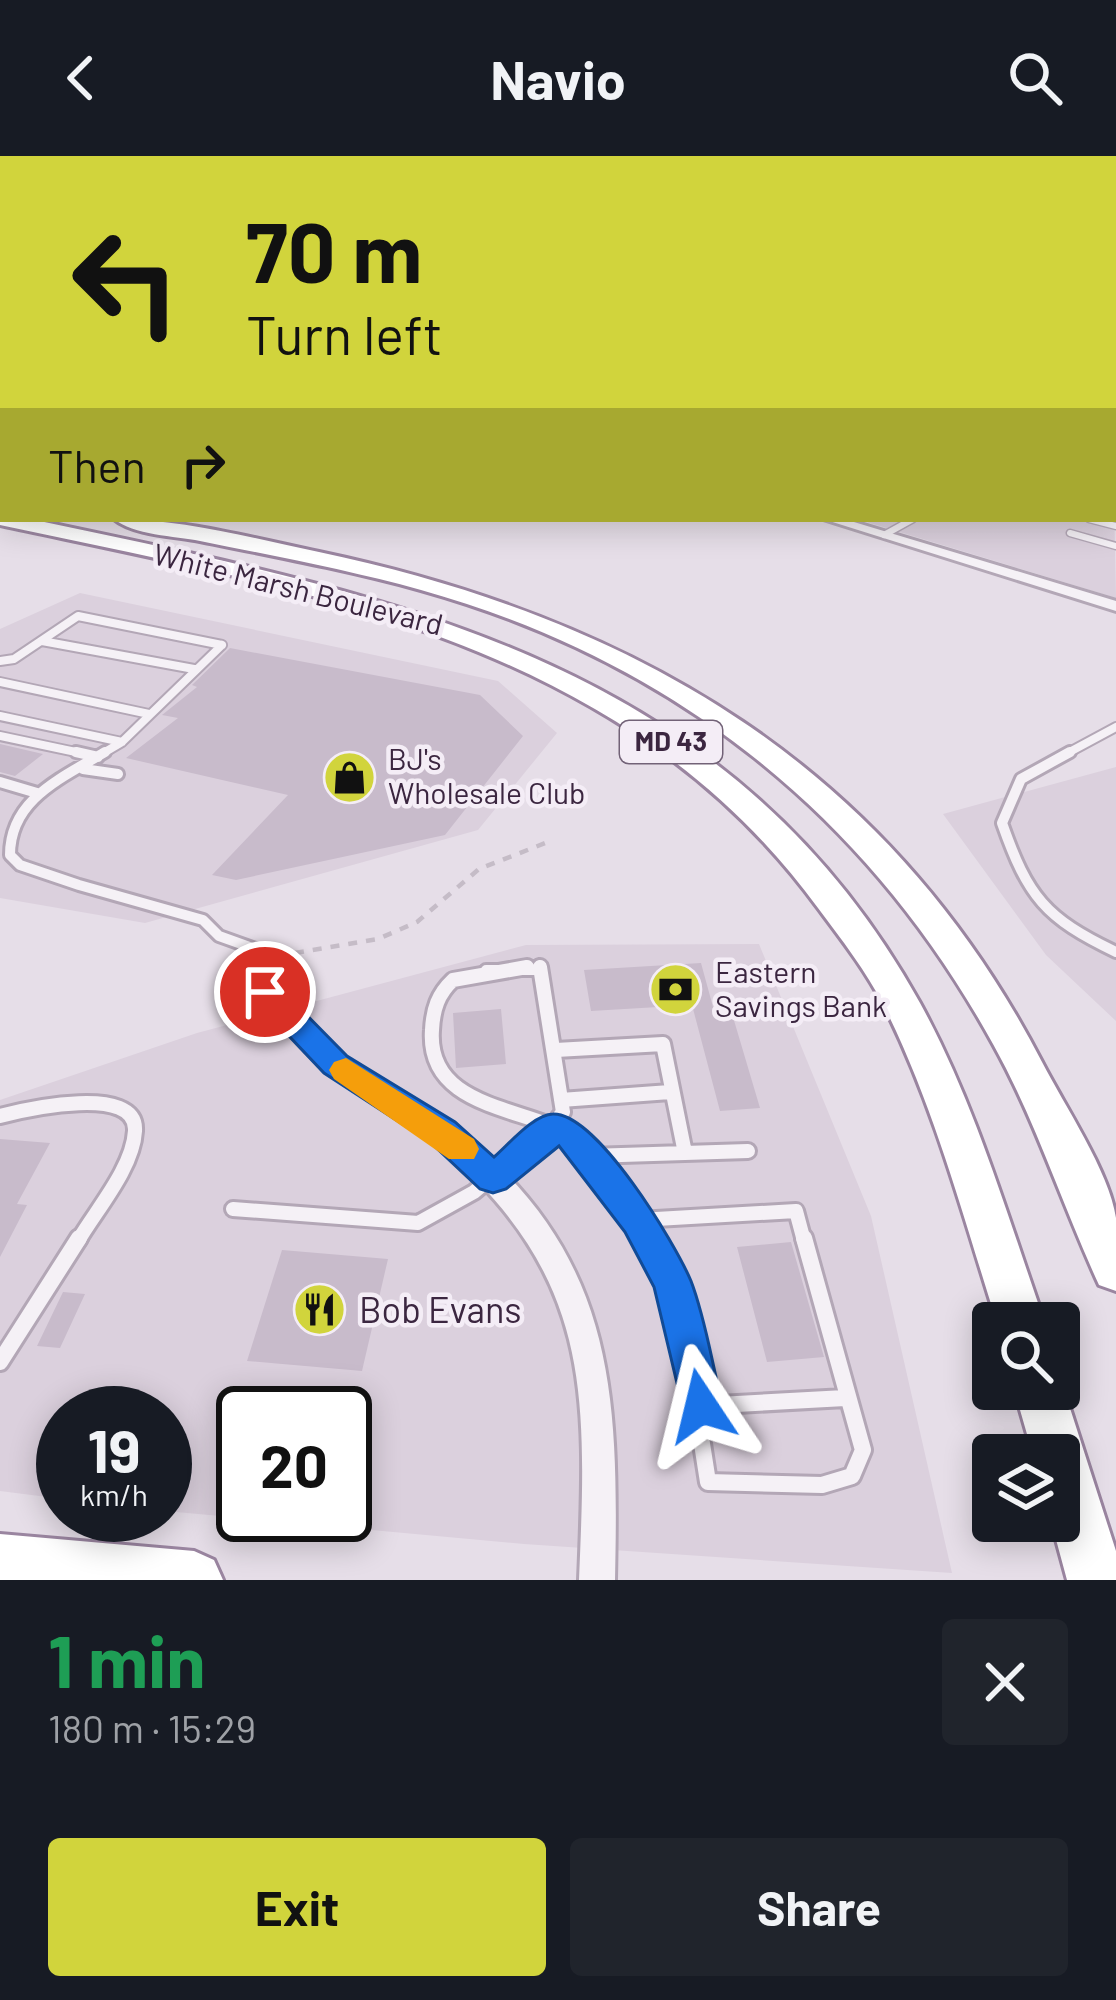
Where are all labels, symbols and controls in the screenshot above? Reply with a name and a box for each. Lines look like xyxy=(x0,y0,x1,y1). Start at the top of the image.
icon: back xyxy=(48,45,114,111)
icon: search xyxy=(1002,45,1068,111)
text: Navio xyxy=(490,46,626,111)
text: 70 m xyxy=(246,199,422,300)
icon: left xyxy=(48,204,204,360)
text: Turn left xyxy=(246,301,443,366)
icon: right xyxy=(170,432,236,498)
text: Then xyxy=(48,438,146,492)
street label: White Marsh Boulevard xyxy=(150,535,447,641)
road number: MD 43 xyxy=(620,721,722,763)
place label: BJ's Wholesale Club xyxy=(388,740,586,810)
shop icon: BJ's Wholesale Club xyxy=(321,749,377,805)
pin xyxy=(214,941,316,1043)
place label: Eastern Savings Bank xyxy=(715,953,887,1023)
icon: arrive xyxy=(232,959,298,1025)
bank icon: Eastern Savings Bank xyxy=(648,962,704,1018)
restaurant icon: Bob Evans xyxy=(292,1282,348,1338)
place label: Bob Evans xyxy=(359,1287,522,1330)
map controls xyxy=(972,1302,1080,1542)
button: search xyxy=(972,1302,1080,1410)
position arrow xyxy=(638,1343,764,1469)
speed limit sign: 20 xyxy=(216,1386,372,1542)
text: 19 xyxy=(87,1413,141,1485)
button: layers xyxy=(972,1434,1080,1542)
text: km/h xyxy=(80,1476,148,1512)
text: 1 min xyxy=(48,1616,206,1702)
button: close xyxy=(942,1619,1068,1745)
text: 180 m · 15:29 xyxy=(48,1704,256,1751)
button: Exit xyxy=(48,1838,546,1976)
button: Share xyxy=(570,1838,1068,1976)

